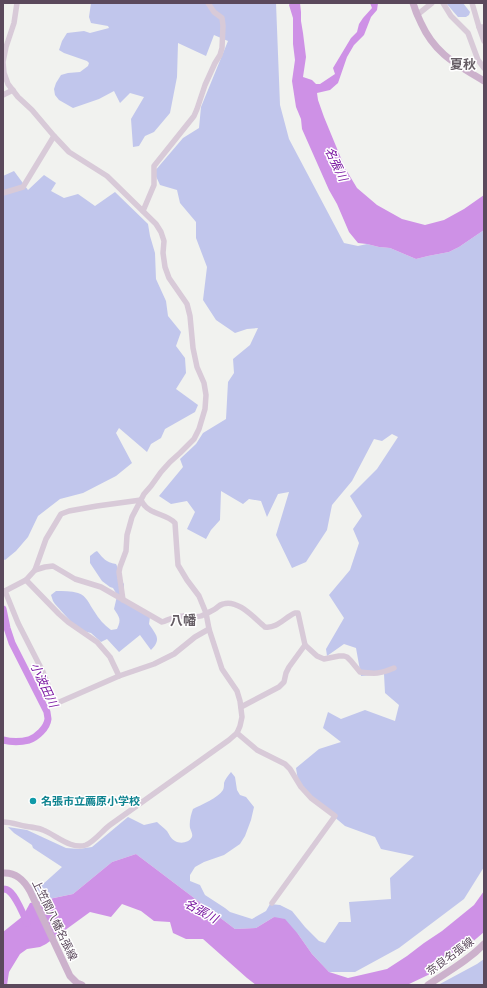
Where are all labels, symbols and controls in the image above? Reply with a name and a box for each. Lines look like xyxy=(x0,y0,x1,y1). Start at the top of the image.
district label: 夏秋 xyxy=(450,55,476,74)
water label: 名張川 xyxy=(320,144,353,186)
district label: 八幡 xyxy=(170,611,197,630)
water label: 小波田川 xyxy=(26,659,63,712)
place label: 名張市立薦原小学校 xyxy=(41,793,140,809)
marker: 名張市立薦原小学校 xyxy=(28,796,38,806)
street label: 上笠間八幡名張線 xyxy=(29,877,81,963)
water label: 名張川 xyxy=(181,894,223,929)
street label: 奈良名張線 xyxy=(423,933,477,979)

